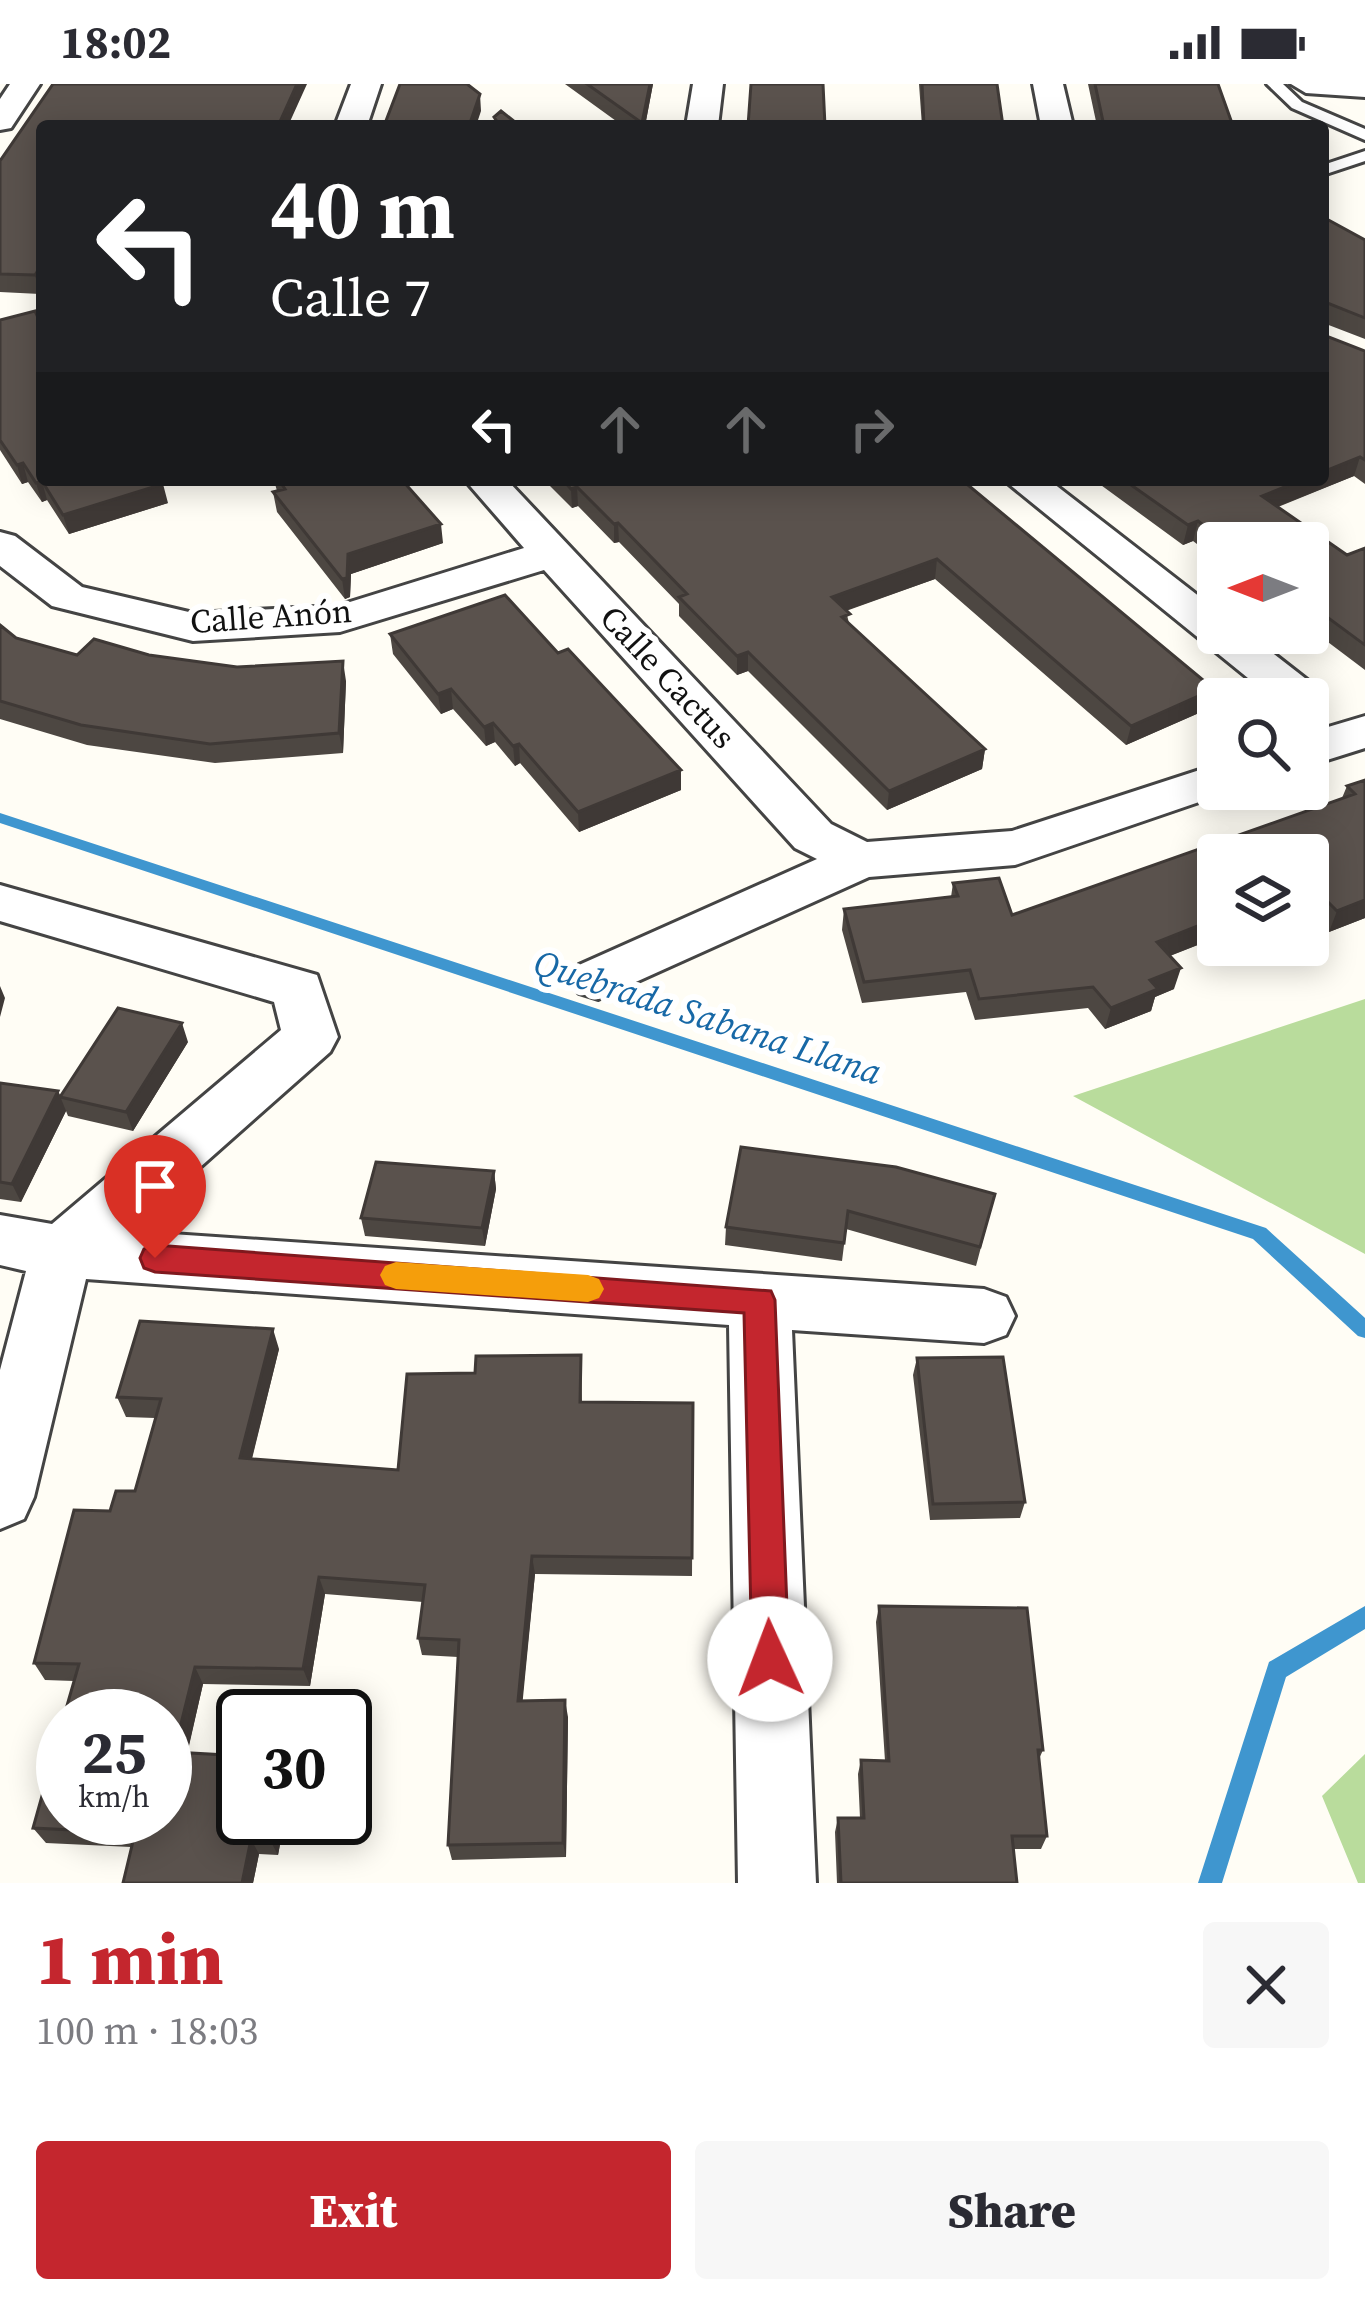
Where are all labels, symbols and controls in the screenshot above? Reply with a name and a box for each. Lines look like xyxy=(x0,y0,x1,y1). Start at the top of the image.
text: 18:02 xyxy=(60,11,171,73)
text: 40 m xyxy=(270,151,455,266)
icon: left xyxy=(72,168,228,324)
text: Calle 7 xyxy=(270,260,431,334)
icon: left xyxy=(461,396,527,462)
icon: ahead xyxy=(587,396,653,462)
icon: ahead xyxy=(713,396,779,462)
icon: right xyxy=(839,396,905,462)
north arrow xyxy=(1197,522,1329,654)
map controls xyxy=(1197,522,1329,966)
street label: Calle Anón xyxy=(189,588,353,644)
street label: Calle Cactus xyxy=(590,596,746,758)
button: search xyxy=(1197,678,1329,810)
button: layers xyxy=(1197,834,1329,966)
water label: Quebrada Sabana Llana xyxy=(528,938,888,1096)
pin xyxy=(104,1135,206,1258)
icon: arrive xyxy=(122,1153,188,1219)
position arrow xyxy=(707,1596,833,1722)
speed limit sign: 30 xyxy=(216,1689,372,1845)
text: 25 xyxy=(81,1711,147,1793)
text: km/h xyxy=(78,1776,150,1817)
text: 1 min xyxy=(36,1909,224,2008)
button: close xyxy=(1203,1922,1329,2048)
text: 100 m · 18:03 xyxy=(36,2004,258,2057)
button: Exit xyxy=(36,2141,671,2279)
button: Share xyxy=(695,2141,1329,2279)

